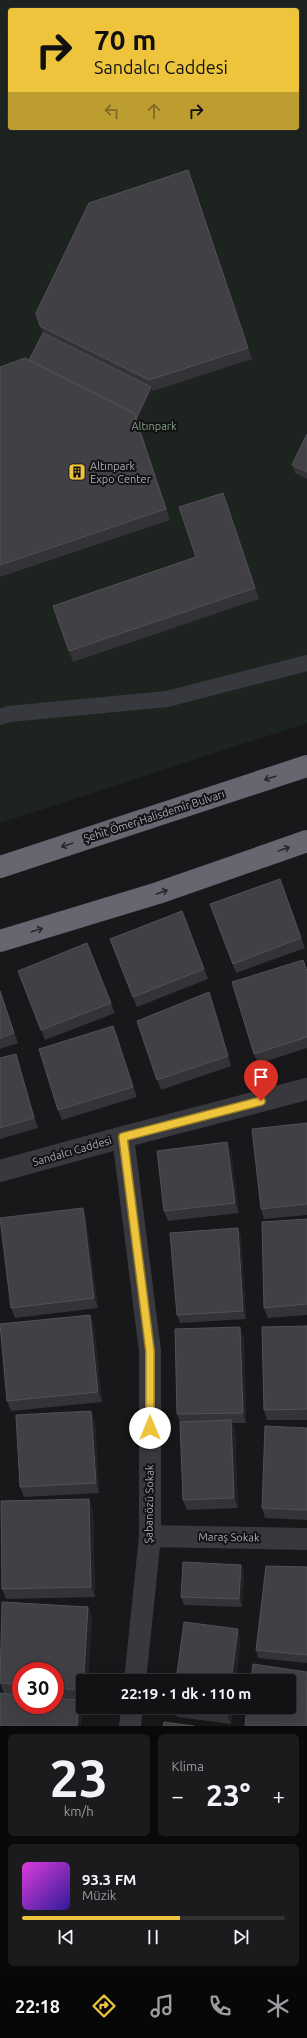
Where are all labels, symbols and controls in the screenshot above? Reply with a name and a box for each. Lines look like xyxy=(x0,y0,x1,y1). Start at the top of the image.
icon: right xyxy=(28,24,80,76)
text: 70 m xyxy=(94,24,156,55)
text: Sandalcı Caddesi xyxy=(94,57,228,77)
icon: left xyxy=(101,100,123,122)
icon: ahead xyxy=(143,100,165,122)
icon: right xyxy=(185,100,207,122)
park label: Altınpark xyxy=(131,420,177,432)
place label: Altınpark Expo Center xyxy=(90,460,152,485)
building icon: Altınpark Expo Center xyxy=(67,462,87,482)
one-way arrow xyxy=(264,775,277,782)
street label: Şehit Ömer Halisdemir Bulvarı xyxy=(82,788,226,844)
one-way arrow xyxy=(60,842,73,849)
one-way arrow xyxy=(278,844,290,852)
one-way arrow xyxy=(155,887,167,895)
one-way arrow xyxy=(31,926,44,933)
pin xyxy=(244,1060,278,1101)
icon: arrive xyxy=(250,1066,272,1088)
street label: Sandalcı Caddesi xyxy=(31,1134,113,1168)
position arrow xyxy=(129,1407,171,1449)
street label: Şabanözü Sokak xyxy=(142,1464,156,1544)
street label: Maraş Sokak xyxy=(198,1530,260,1544)
speed limit sign: 30 xyxy=(12,1662,64,1714)
text: 22:19 · 1 dk · 110 m xyxy=(121,1685,251,1702)
text: 23 xyxy=(49,1749,108,1807)
text: Klima xyxy=(172,1759,204,1773)
text: 23° xyxy=(206,1778,250,1812)
text: − xyxy=(172,1783,184,1808)
text: + xyxy=(273,1783,285,1808)
text: km/h xyxy=(64,1804,94,1818)
text: 93.3 FM xyxy=(82,1871,136,1888)
text: Müzik xyxy=(82,1888,116,1902)
icon: previous xyxy=(55,1926,77,1948)
icon: pause xyxy=(142,1926,164,1948)
icon: next xyxy=(230,1926,252,1948)
icon: directions xyxy=(90,1992,118,2020)
icon: music xyxy=(148,1992,176,2020)
icon: phone xyxy=(206,1992,234,2020)
icon: climate xyxy=(264,1992,292,2020)
text: 22:18 xyxy=(15,1996,60,2016)

